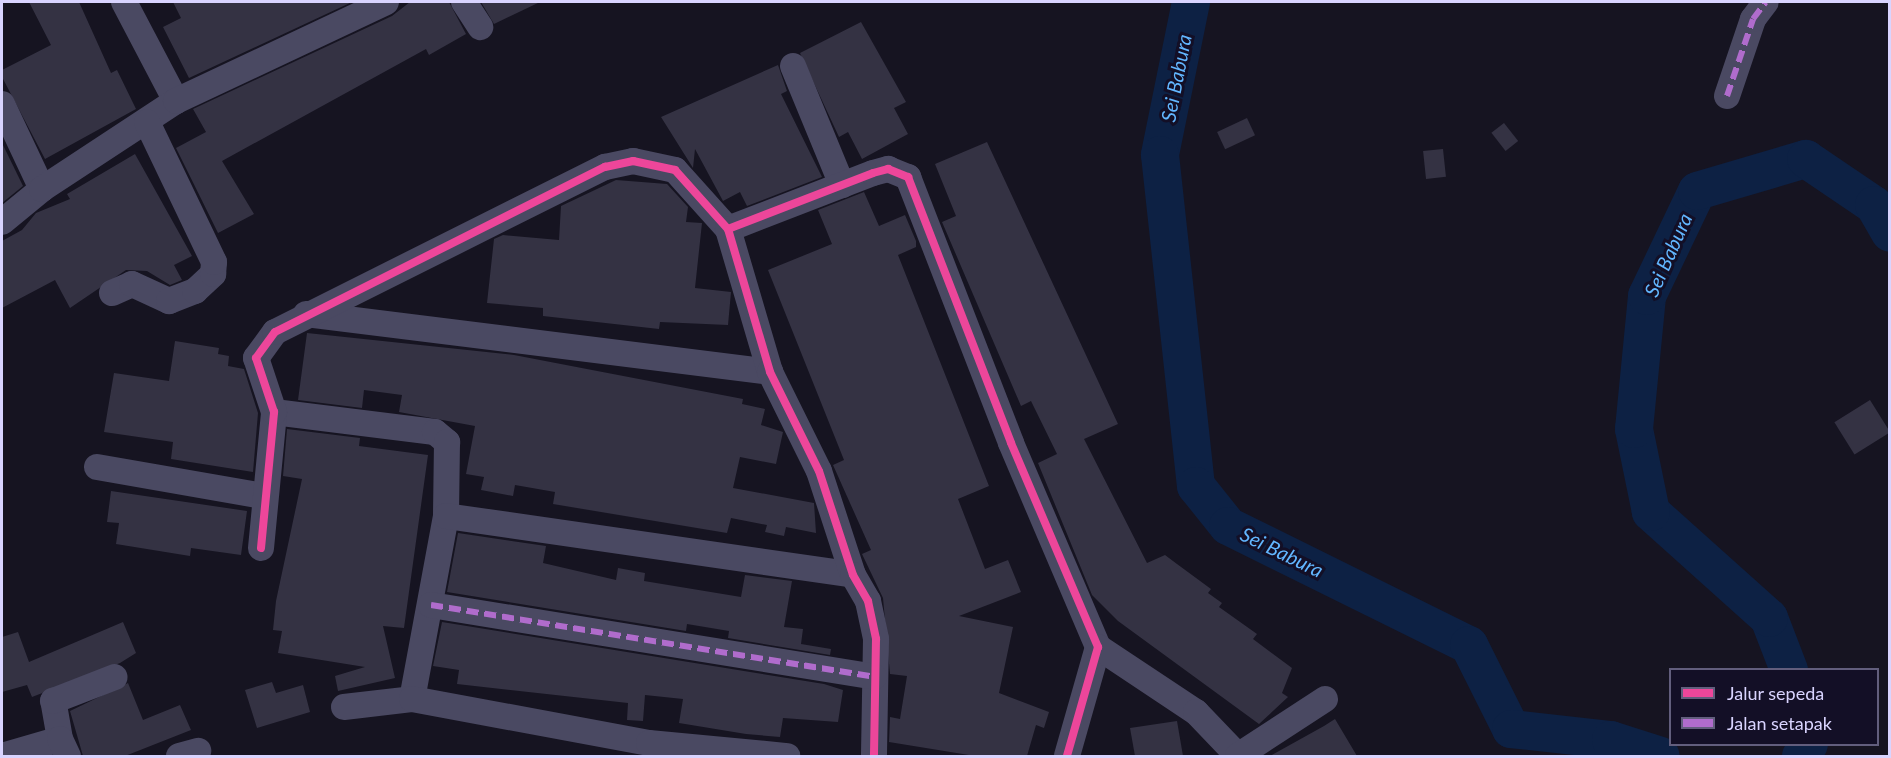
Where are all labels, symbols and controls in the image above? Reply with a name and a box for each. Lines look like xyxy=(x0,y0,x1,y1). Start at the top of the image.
water label: Sei Babura xyxy=(1156,32,1196,124)
water label: Sei Babura xyxy=(1639,210,1697,300)
water label: Sei Babura xyxy=(1237,522,1327,582)
legend xyxy=(1669,668,1879,746)
text: Jalur sepeda xyxy=(1727,682,1824,704)
text: Jalan setapak xyxy=(1727,712,1832,734)

